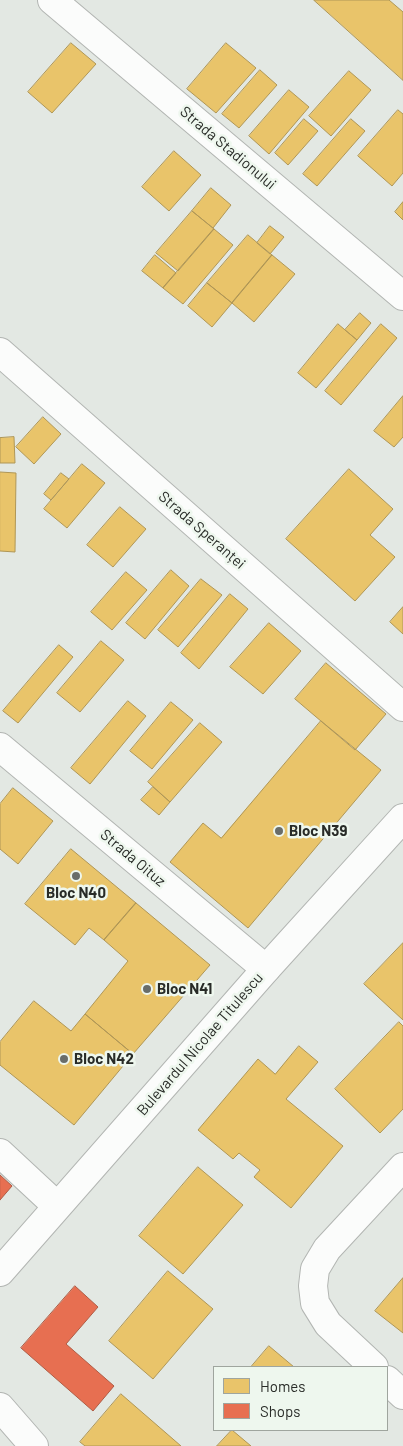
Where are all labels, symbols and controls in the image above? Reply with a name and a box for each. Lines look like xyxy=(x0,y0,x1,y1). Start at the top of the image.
street label: Strada Stadionului xyxy=(176,103,280,193)
street label: Strada Speranței xyxy=(155,487,249,573)
place label: Bloc N39 xyxy=(289,822,347,840)
marker: Bloc N39 xyxy=(273,825,285,837)
street label: Strada Oituz xyxy=(97,826,169,890)
marker: Bloc N40 xyxy=(70,870,82,882)
place label: Bloc N40 xyxy=(46,884,106,902)
street label: Bulevardul Nicolae Titulescu xyxy=(133,969,267,1119)
place label: Bloc N41 xyxy=(157,980,212,998)
marker: Bloc N41 xyxy=(141,983,153,995)
place label: Bloc N42 xyxy=(74,1050,134,1068)
marker: Bloc N42 xyxy=(58,1053,70,1065)
legend xyxy=(213,1366,388,1431)
text: Homes xyxy=(260,1377,305,1395)
text: Shops xyxy=(260,1402,300,1420)

